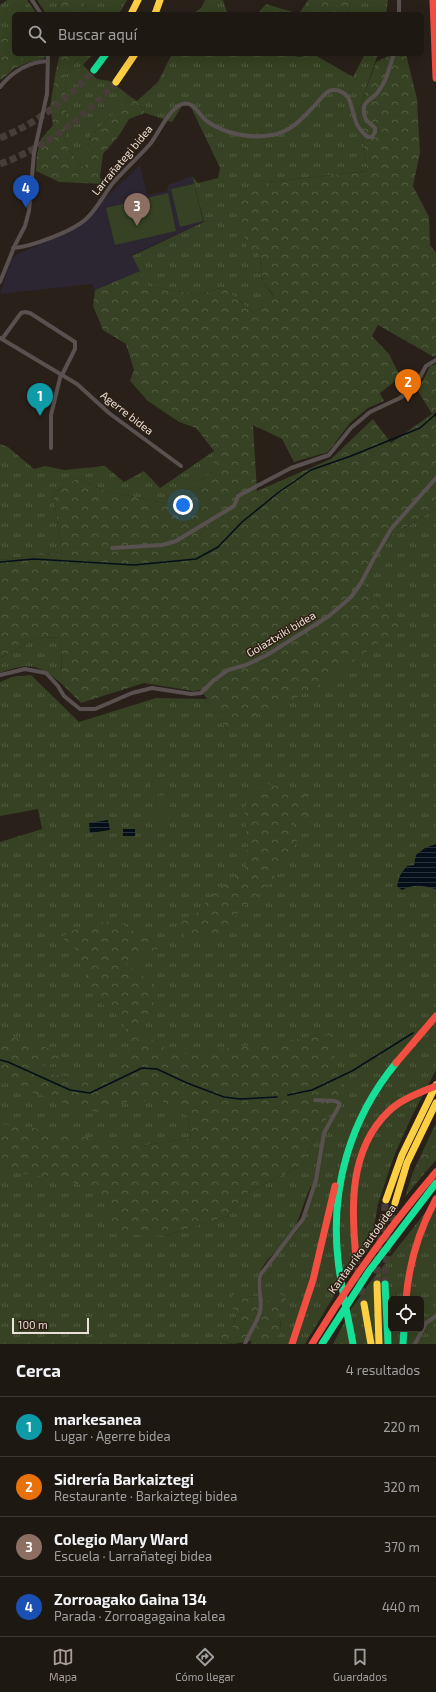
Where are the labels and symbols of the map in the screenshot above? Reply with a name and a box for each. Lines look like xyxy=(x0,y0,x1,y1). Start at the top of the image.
street label: Larrañategi bidea xyxy=(88,122,155,197)
pin: 4 xyxy=(13,175,39,208)
pin: 3 xyxy=(124,193,150,226)
pin: 2 xyxy=(395,369,421,402)
pin: 1 xyxy=(27,383,53,416)
street label: Agerre bidea xyxy=(98,388,156,437)
your location xyxy=(173,495,193,515)
street label: Goiaztxiki bidea xyxy=(244,608,318,659)
street label: Kantauriko autobidea xyxy=(325,1202,398,1296)
scale bar xyxy=(12,1316,89,1335)

